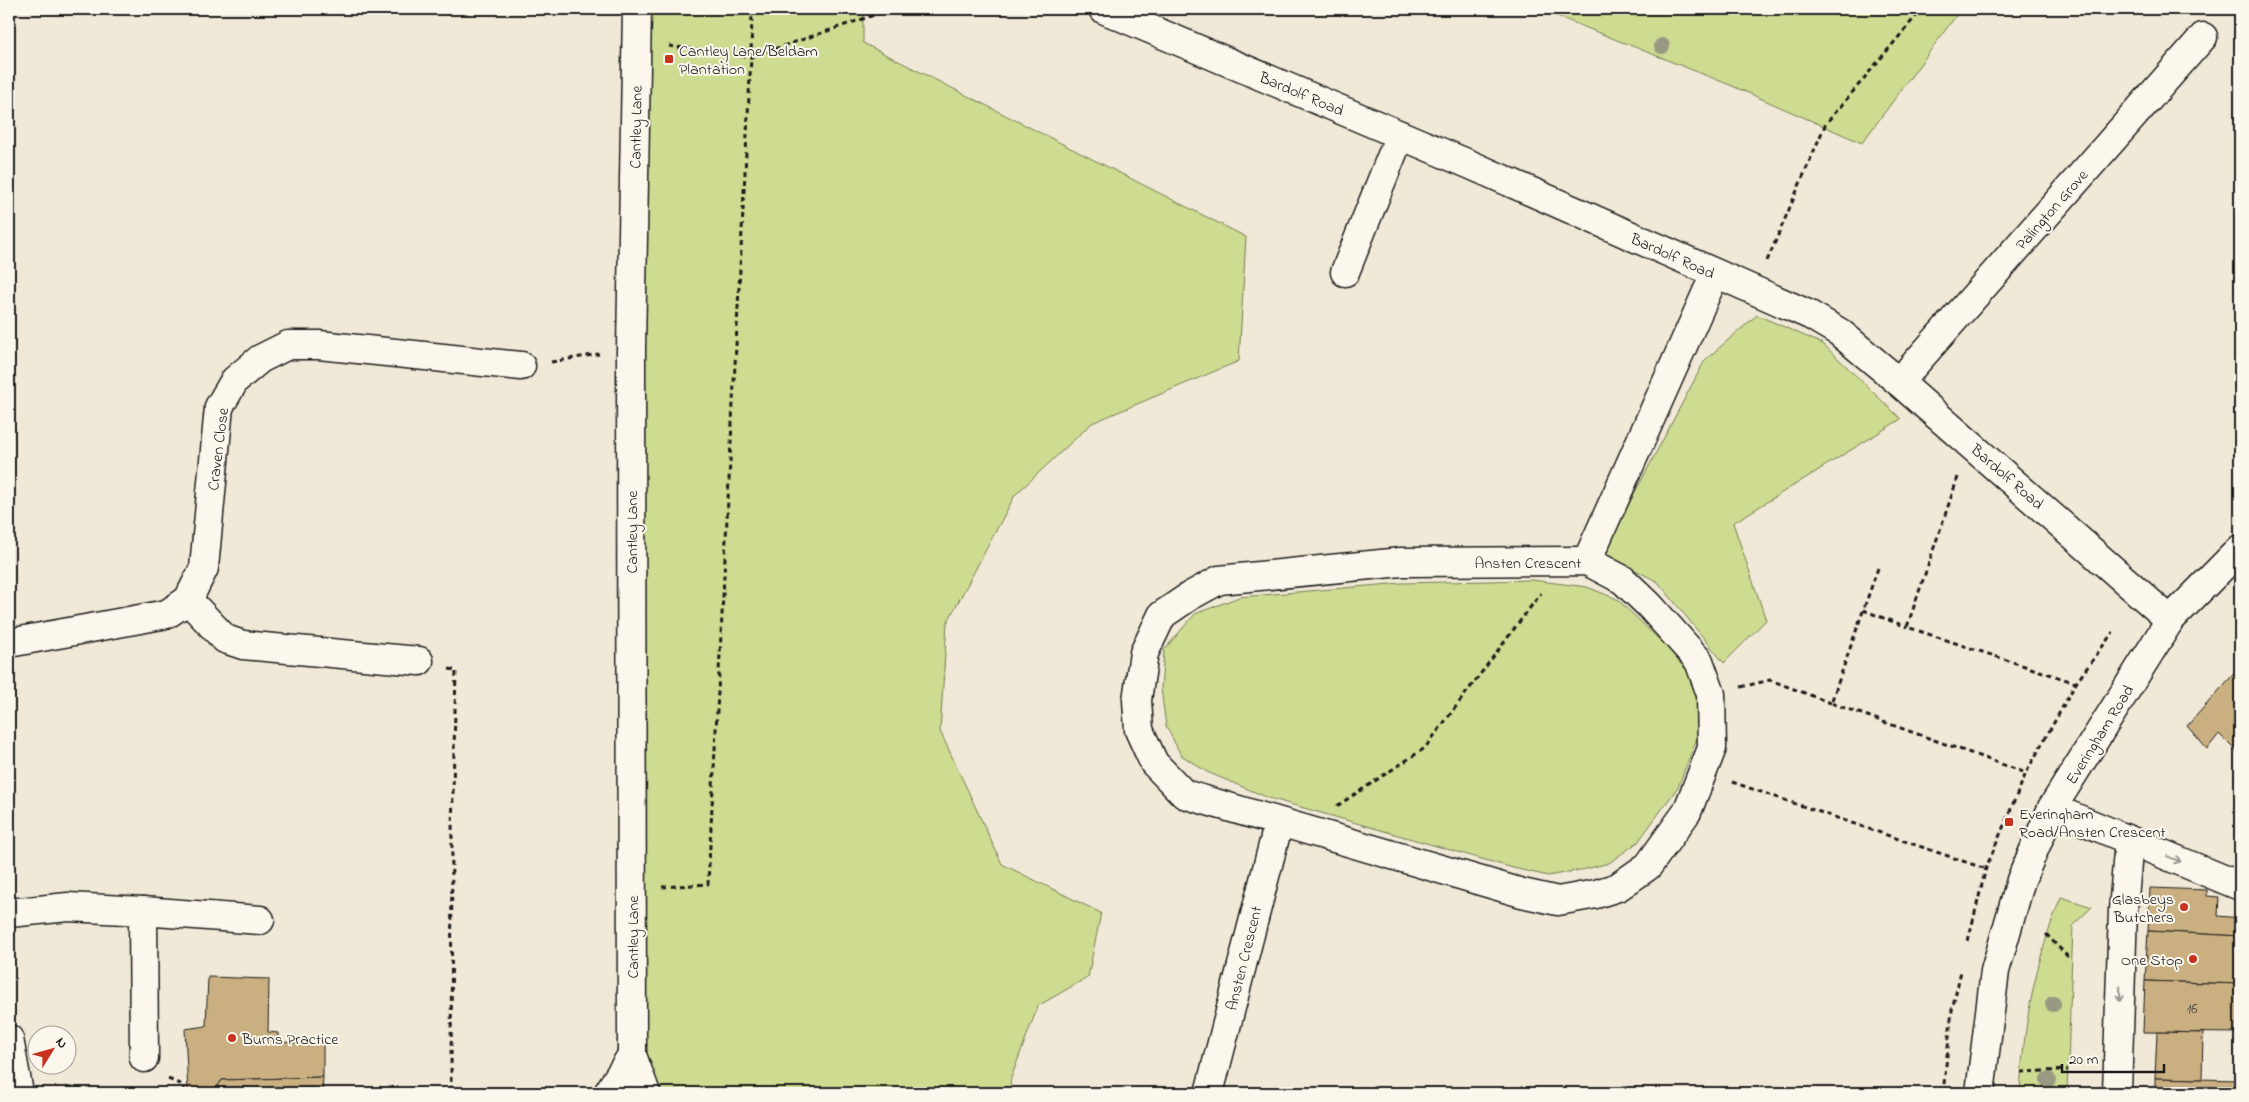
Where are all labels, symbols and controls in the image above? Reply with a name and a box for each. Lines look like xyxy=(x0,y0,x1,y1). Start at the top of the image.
place label: Cantley Lane/Beldam Plantation xyxy=(679,40,818,82)
marker: Cantley Lane/Beldam Plantation xyxy=(663,53,675,65)
street label: Bardolf Road xyxy=(1254,66,1347,123)
street label: Cantley Lane xyxy=(624,84,650,169)
street label: Palington Grove xyxy=(2011,164,2095,256)
street label: Bardolf Road xyxy=(1625,227,1718,286)
street label: Craven Close xyxy=(202,406,236,492)
street label: Bardolf Road xyxy=(1964,438,2049,516)
street label: Cantley Lane xyxy=(621,490,645,574)
street label: Ansten Crescent xyxy=(1475,552,1582,576)
street label: Everingham Road xyxy=(2061,681,2141,789)
place label: Everingham Road/Ansten Crescent xyxy=(2019,803,2166,845)
marker: Everingham Road/Ansten Crescent xyxy=(2003,816,2015,828)
one-way arrow xyxy=(2166,854,2181,864)
place label: Glasbeys Butchers xyxy=(2112,888,2174,930)
street label: Cantley Lane xyxy=(622,895,646,979)
marker: Glasbeys Butchers xyxy=(2178,901,2190,913)
street label: Ansten Crescent xyxy=(1220,903,1270,1013)
place label: One Stop xyxy=(2121,949,2183,973)
marker: One Stop xyxy=(2187,953,2199,965)
one-way arrow xyxy=(2116,985,2125,1001)
house number: 16 xyxy=(2187,999,2197,1020)
north arrow xyxy=(28,1024,78,1074)
place label: Burns Practice xyxy=(241,1028,339,1052)
marker: Burns Practice xyxy=(226,1032,238,1044)
text: N xyxy=(50,1033,72,1053)
scale bar xyxy=(2062,1042,2164,1074)
text: 20 m xyxy=(2069,1049,2099,1071)

